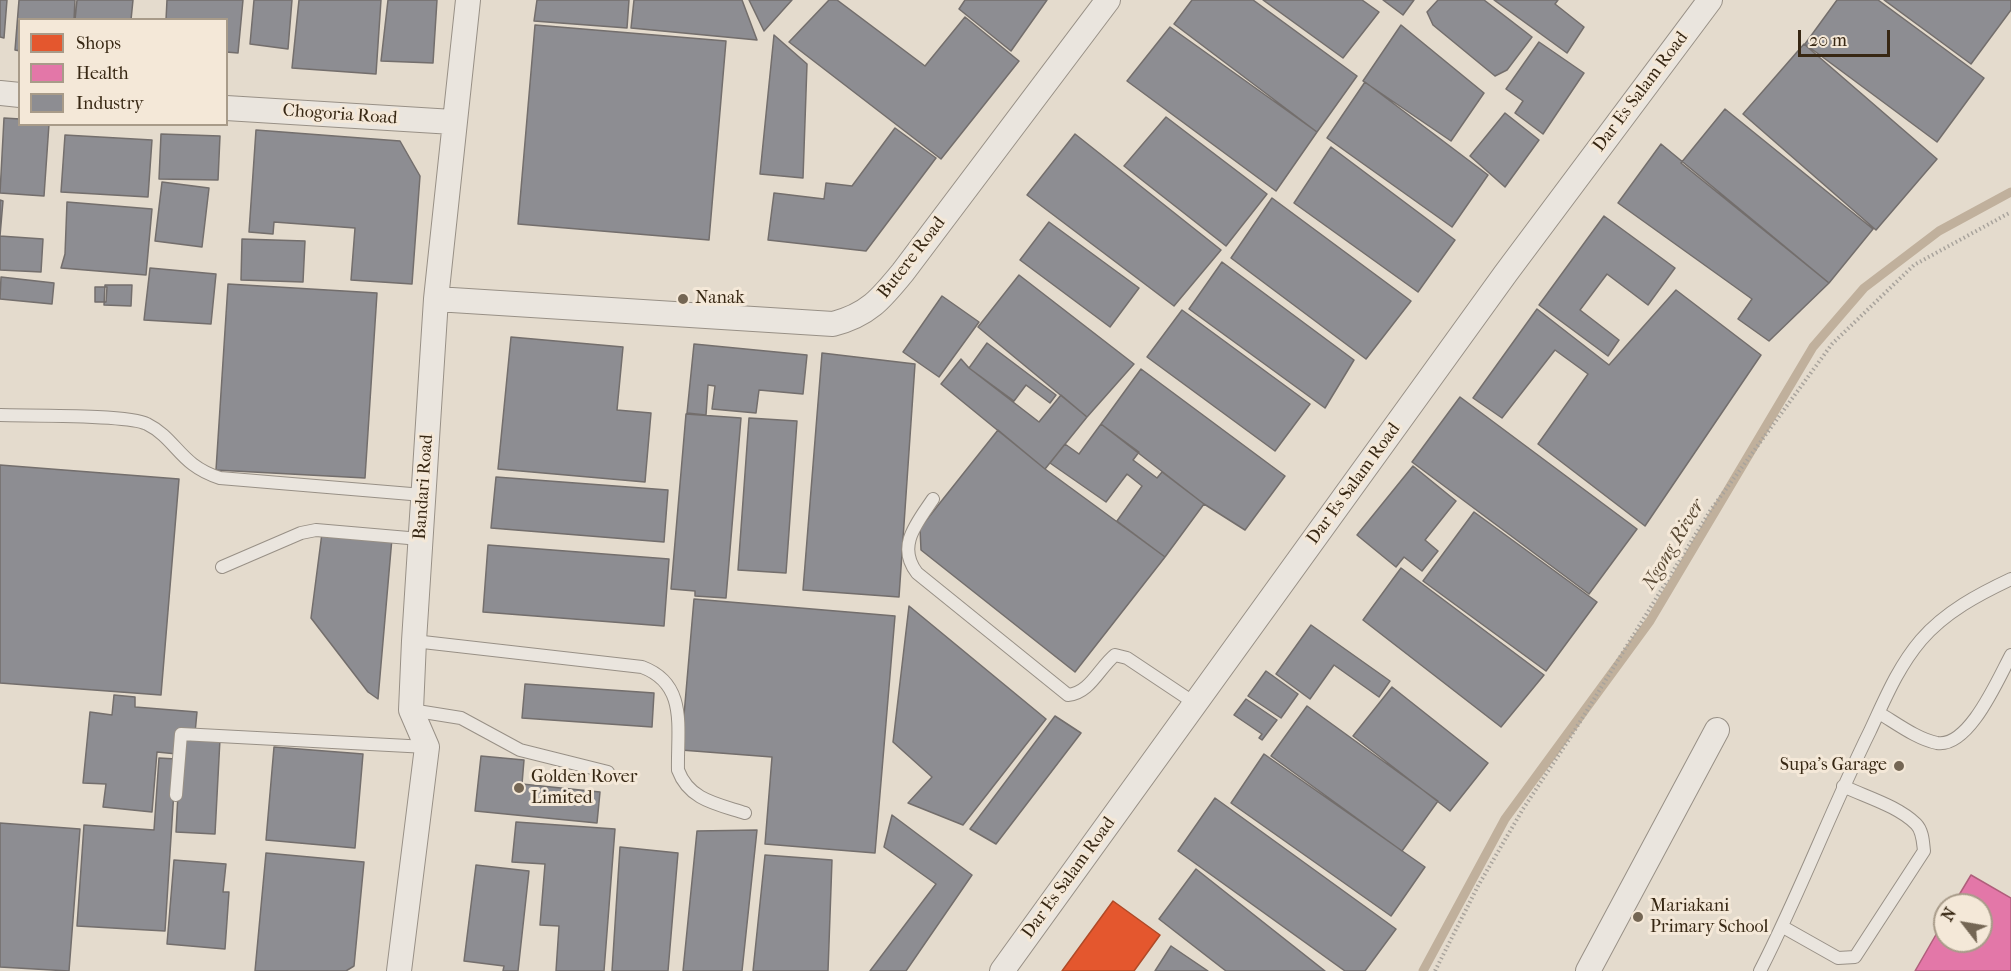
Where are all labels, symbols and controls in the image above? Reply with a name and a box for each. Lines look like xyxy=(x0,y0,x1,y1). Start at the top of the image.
legend xyxy=(18,18,228,126)
scale bar xyxy=(1801,18,1892,56)
street label: Dar Es Salam Road xyxy=(1589,28,1693,156)
text: 20 m xyxy=(1809,30,1847,51)
text: Shops xyxy=(76,33,121,54)
text: Health xyxy=(76,63,129,84)
text: Industry xyxy=(76,93,144,114)
street label: Chogoria Road xyxy=(282,100,398,130)
street label: Butere Road xyxy=(873,213,951,303)
place label: Nanak xyxy=(695,288,745,310)
marker: Nanak xyxy=(676,292,690,306)
street label: Dar Es Salam Road xyxy=(1303,419,1405,549)
street label: Bandari Road xyxy=(410,434,438,540)
water label: Ngong River xyxy=(1638,495,1710,595)
place label: Supa's Garage xyxy=(1780,755,1887,777)
marker: Supa's Garage xyxy=(1892,759,1906,773)
place label: Golden Rover Limited xyxy=(531,767,637,810)
marker: Golden Rover Limited xyxy=(512,781,526,795)
street label: Dar Es Salam Road xyxy=(1018,813,1120,943)
north arrow xyxy=(1933,893,1993,953)
place label: Mariakani Primary School xyxy=(1650,896,1768,938)
text: N xyxy=(1938,904,1960,925)
marker: Mariakani Primary School xyxy=(1631,910,1645,924)

